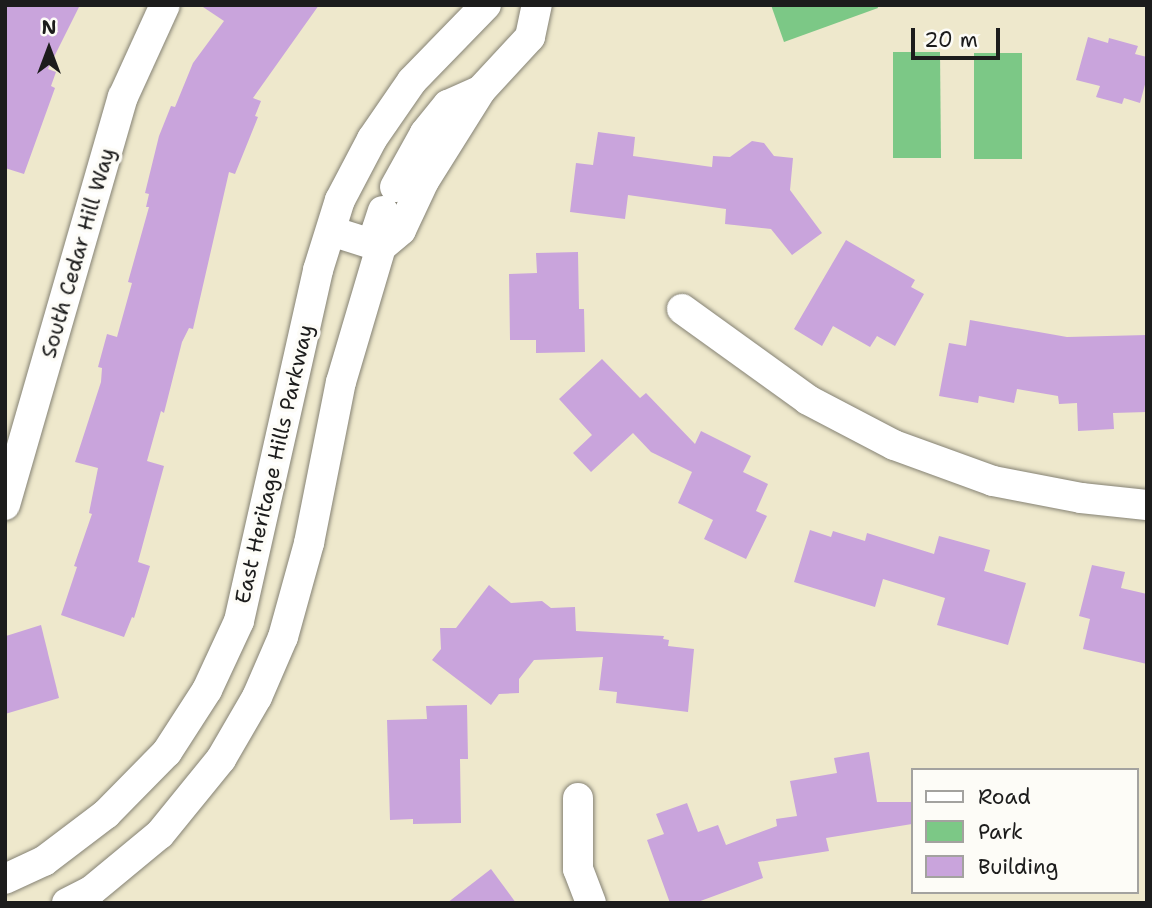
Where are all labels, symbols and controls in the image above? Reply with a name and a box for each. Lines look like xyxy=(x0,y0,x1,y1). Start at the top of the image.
north arrow xyxy=(14,14,84,84)
scale bar xyxy=(914,14,1003,58)
text: N xyxy=(41,15,57,40)
text: 20 m xyxy=(924,26,978,54)
street label: South Cedar Hill Way xyxy=(36,145,120,361)
street label: East Heritage Hills Parkway xyxy=(230,322,318,606)
legend xyxy=(911,768,1138,894)
text: Road xyxy=(978,783,1031,811)
text: Park xyxy=(978,818,1023,846)
text: Building xyxy=(978,853,1058,881)

